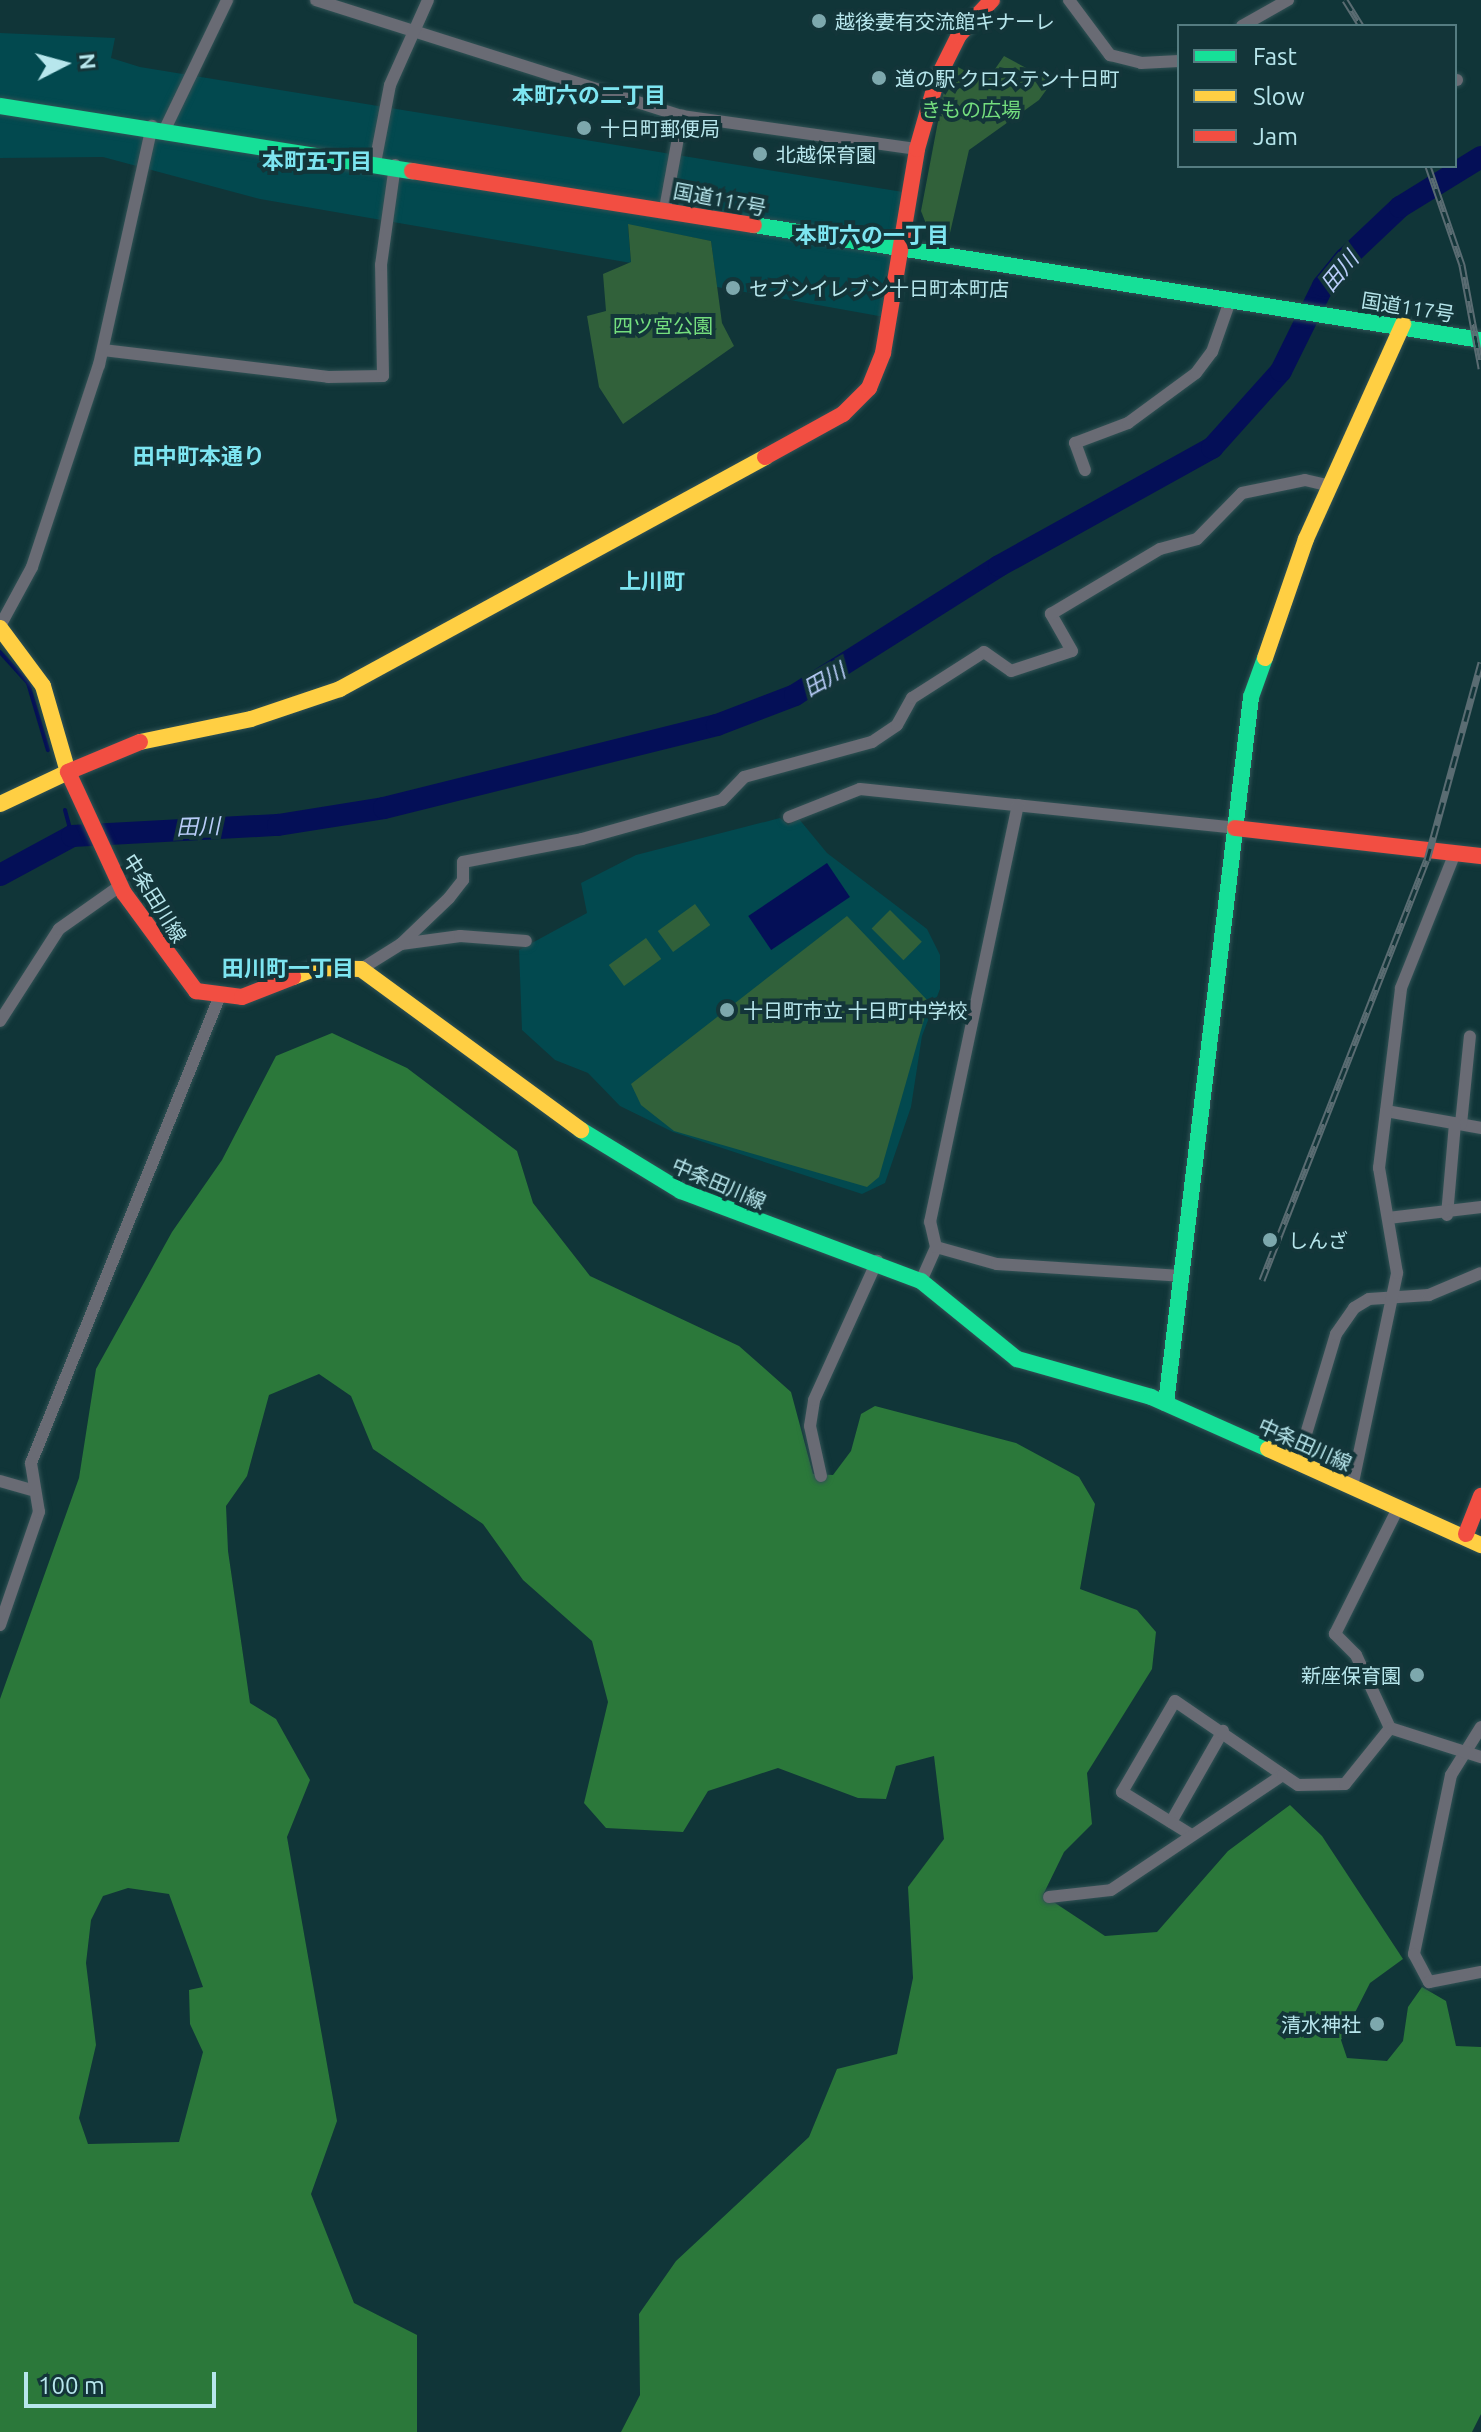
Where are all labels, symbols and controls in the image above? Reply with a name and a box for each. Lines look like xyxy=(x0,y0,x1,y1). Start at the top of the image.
place label: 越後妻有交流館キナーレ xyxy=(835,9,1055,33)
marker: 越後妻有交流館キナーレ xyxy=(810,12,828,30)
north arrow xyxy=(24,24,104,104)
legend xyxy=(1177,24,1457,168)
text: Fast xyxy=(1253,43,1297,70)
text: N xyxy=(75,52,102,71)
place label: 道の駅 クロステン十日町 xyxy=(895,66,1120,90)
marker: 道の駅 クロステン十日町 xyxy=(870,69,888,87)
district label: 本町六の二丁目 xyxy=(512,82,666,108)
text: Slow xyxy=(1253,83,1305,110)
park label: きもの広場 xyxy=(921,97,1021,121)
place label: 十日町郵便局 xyxy=(600,116,720,140)
marker: 十日町郵便局 xyxy=(575,119,593,137)
text: Jam xyxy=(1253,123,1298,150)
place label: 北越保育園 xyxy=(776,142,876,166)
marker: 北越保育園 xyxy=(751,145,769,163)
district label: 本町五丁目 xyxy=(262,148,372,174)
street label: 国道117号 xyxy=(672,178,768,220)
district label: 本町六の一丁目 xyxy=(795,222,949,248)
water label: 田川 xyxy=(1315,246,1363,296)
place label: セブンイレブン十日町本町店 xyxy=(749,276,1009,300)
marker: セブンイレブン十日町本町店 xyxy=(724,279,742,297)
street label: 国道117号 xyxy=(1360,288,1456,326)
park label: 四ツ宮公園 xyxy=(613,313,713,337)
district label: 田中町本通り xyxy=(133,443,265,469)
district label: 上川町 xyxy=(619,568,685,594)
water label: 田川 xyxy=(798,657,850,701)
water label: 田川 xyxy=(176,812,220,840)
street label: 中条田川線 xyxy=(118,849,192,947)
district label: 田川町一丁目 xyxy=(222,955,354,981)
place label: 十日町市立 十日町中学校 xyxy=(743,998,968,1022)
marker: 十日町市立 十日町中学校 xyxy=(718,1001,736,1019)
street label: 中条田川線 xyxy=(668,1152,770,1214)
place label: しんざ xyxy=(1288,1228,1348,1252)
marker: しんざ xyxy=(1259,1229,1281,1251)
street label: 中条田川線 xyxy=(1254,1413,1356,1475)
place label: 新座保育園 xyxy=(1301,1663,1401,1687)
marker: 新座保育園 xyxy=(1408,1666,1426,1684)
place label: 清水神社 xyxy=(1281,2012,1361,2036)
marker: 清水神社 xyxy=(1368,2015,1386,2033)
scale bar xyxy=(28,2356,220,2406)
text: 100 m xyxy=(38,2372,105,2399)

